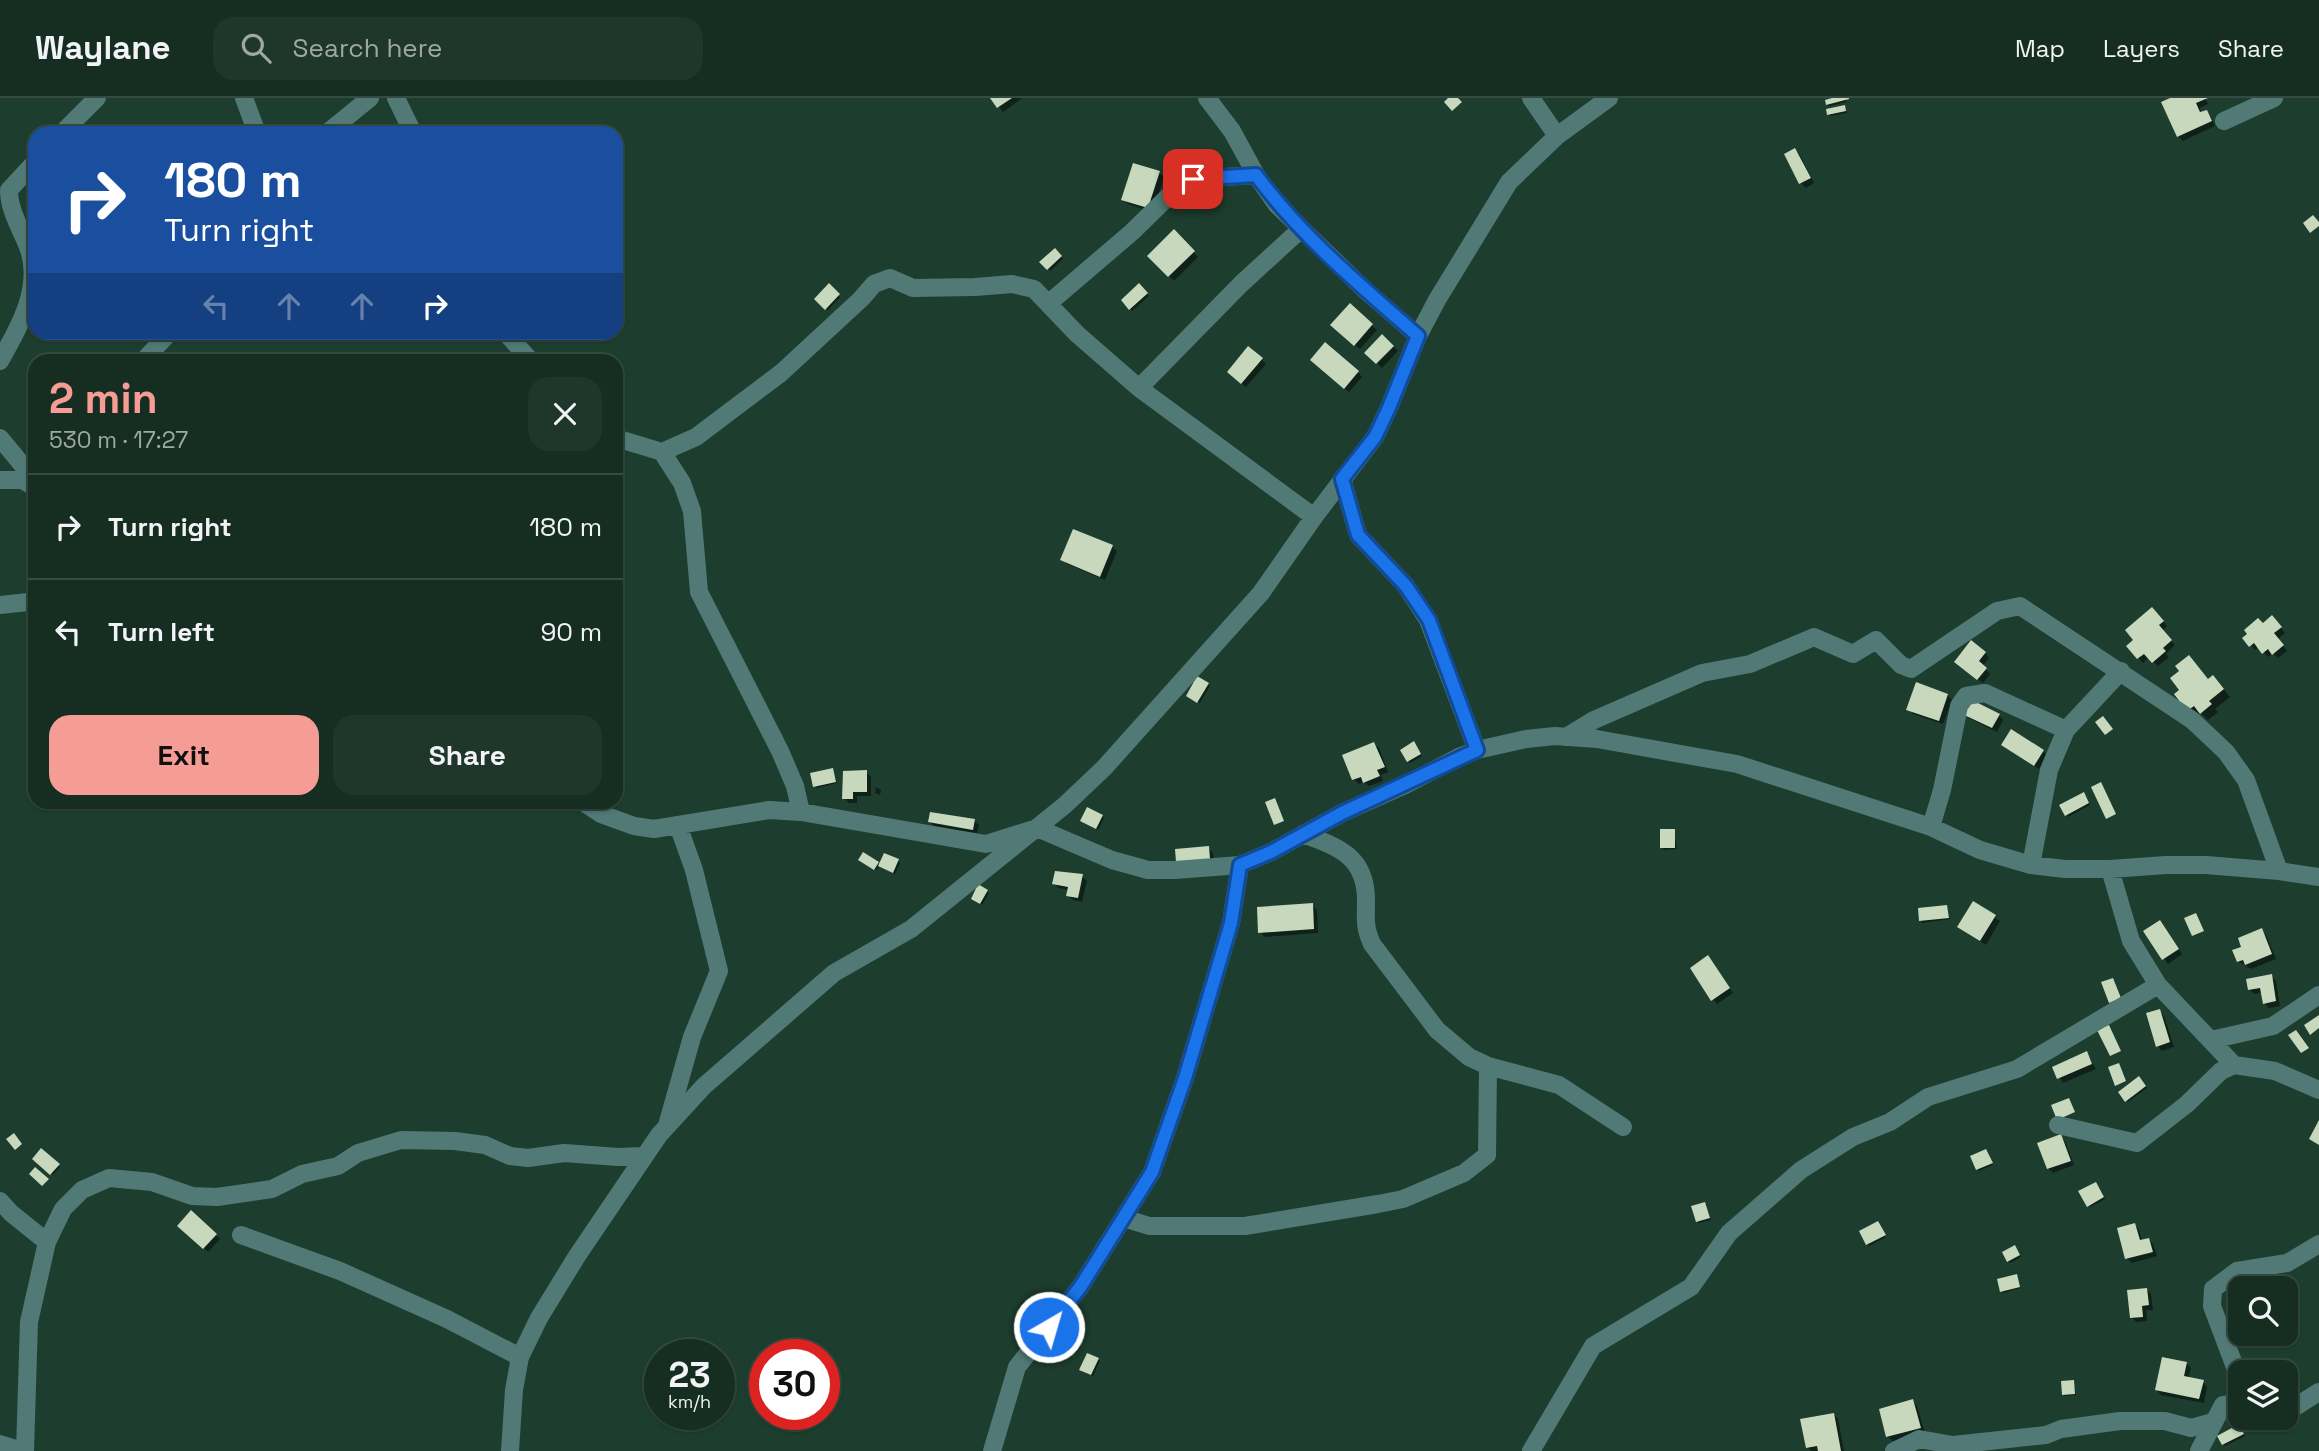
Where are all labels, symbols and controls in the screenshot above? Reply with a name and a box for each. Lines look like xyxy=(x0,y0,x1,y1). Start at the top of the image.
search box xyxy=(213,17,703,80)
text: Waylane xyxy=(35,27,171,69)
icon: search xyxy=(237,29,275,67)
text: Search here xyxy=(293,31,442,65)
text: Map xyxy=(2015,33,2065,64)
text: Layers xyxy=(2103,33,2180,64)
text: Share xyxy=(2218,33,2284,64)
text: 180 m xyxy=(164,149,302,211)
pin xyxy=(1163,149,1223,209)
icon: right xyxy=(49,154,140,245)
icon: arrive xyxy=(1174,160,1212,198)
text: Turn right xyxy=(164,210,314,250)
icon: left xyxy=(197,287,235,325)
icon: ahead xyxy=(270,287,308,325)
icon: ahead xyxy=(343,287,381,325)
icon: right xyxy=(416,287,454,325)
text: 2 min xyxy=(49,372,158,425)
button: close xyxy=(528,377,602,451)
text: 530 m · 17:27 xyxy=(49,425,188,455)
icon: right xyxy=(49,508,87,546)
text: Turn right xyxy=(108,510,232,544)
text: 180 m xyxy=(529,510,602,544)
icon: left xyxy=(49,613,87,651)
text: Turn left xyxy=(108,615,215,649)
text: 90 m xyxy=(540,615,602,649)
button: Exit xyxy=(49,715,319,795)
button: Share xyxy=(333,715,602,795)
map controls xyxy=(2228,1276,2298,1430)
button: search xyxy=(2228,1276,2298,1346)
position arrow xyxy=(1012,1290,1086,1364)
speed limit sign: 30 xyxy=(749,1339,840,1430)
text: 23 xyxy=(668,1353,711,1397)
button: layers xyxy=(2228,1360,2298,1430)
text: km/h xyxy=(668,1390,711,1413)

